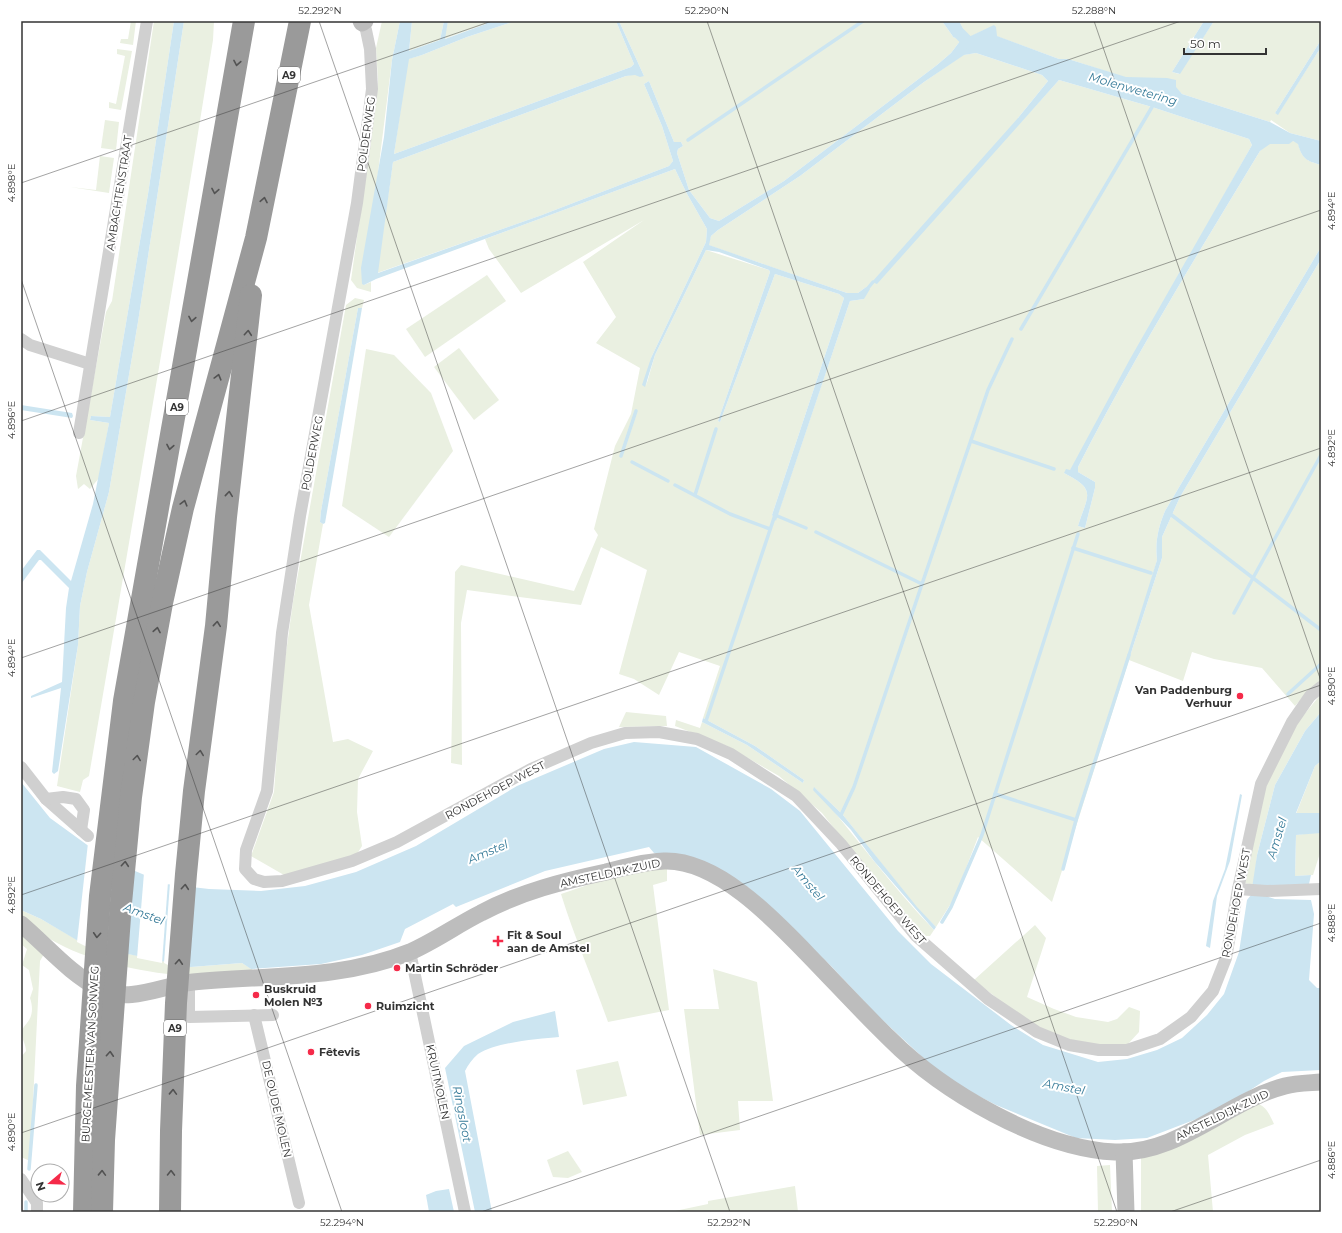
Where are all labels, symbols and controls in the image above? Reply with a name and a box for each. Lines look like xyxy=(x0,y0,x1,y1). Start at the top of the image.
text: 52.292°N xyxy=(298,4,342,17)
text: 52.290°N xyxy=(685,4,729,17)
text: 52.288°N xyxy=(1072,4,1116,17)
scale bar xyxy=(1184,30,1266,56)
text: 50 m xyxy=(1190,36,1221,51)
one-way arrow xyxy=(233,59,242,66)
road number: A9 xyxy=(278,67,300,83)
water label: Molenwetering xyxy=(1087,69,1179,108)
street label: POLDERWEG xyxy=(354,95,378,173)
street label: AMBACHTENSTRAAT xyxy=(103,134,135,252)
text: 4.898°E xyxy=(5,163,18,202)
one-way arrow xyxy=(211,187,219,194)
text: 4.894°E xyxy=(1325,191,1338,230)
one-way arrow xyxy=(260,197,268,203)
one-way arrow xyxy=(188,316,197,322)
one-way arrow xyxy=(243,330,252,336)
one-way arrow xyxy=(213,374,222,381)
road number: A9 xyxy=(166,399,188,415)
text: 4.896°E xyxy=(5,401,18,439)
street label: POLDERWEG xyxy=(298,414,326,492)
text: 4.892°E xyxy=(1325,429,1338,467)
one-way arrow xyxy=(166,444,174,450)
one-way arrow xyxy=(224,491,233,497)
one-way arrow xyxy=(179,499,188,506)
one-way arrow xyxy=(212,621,221,627)
one-way arrow xyxy=(153,627,161,633)
text: 4.894°E xyxy=(5,638,18,677)
text: 4.890°E xyxy=(1325,666,1338,706)
place label: Van Paddenburg Verhuur xyxy=(1134,683,1232,710)
marker: Van Paddenburg Verhuur xyxy=(1235,691,1245,701)
one-way arrow xyxy=(195,750,204,756)
one-way arrow xyxy=(132,755,141,761)
street label: RONDEHOEP WEST xyxy=(443,757,548,822)
water label: Amstel xyxy=(1263,815,1290,861)
water label: Amstel xyxy=(464,836,511,867)
street label: RONDEHOEP WEST xyxy=(1219,846,1254,959)
street label: RONDEHOEP WEST xyxy=(847,853,930,948)
street label: AMSTELDIJK ZUID xyxy=(559,856,661,890)
one-way arrow xyxy=(120,861,129,867)
water label: Amstel xyxy=(788,861,828,904)
text: 4.892°E xyxy=(5,876,18,914)
one-way arrow xyxy=(181,884,190,890)
water label: Amstel xyxy=(121,899,167,928)
text: 4.888°E xyxy=(1325,903,1338,943)
place label: Fit & Soul aan de Amstel xyxy=(507,928,590,955)
one-way arrow xyxy=(93,932,102,938)
marker: Fit & Soul aan de Amstel xyxy=(492,935,504,947)
one-way arrow xyxy=(175,959,184,965)
place label: Martin Schröder xyxy=(405,961,498,975)
marker: Martin Schröder xyxy=(392,963,402,973)
street label: BURGEMEESTER VAN SONWEG xyxy=(78,965,102,1143)
place label: Buskruid Molen №3 xyxy=(264,982,323,1009)
marker: Buskruid Molen №3 xyxy=(251,990,261,1000)
place label: Ruimzicht xyxy=(376,999,435,1013)
marker: Ruimzicht xyxy=(363,1001,373,1011)
road number: A9 xyxy=(164,1020,186,1036)
street label: KRUITMOLEN xyxy=(423,1043,453,1121)
place label: Fêtevis xyxy=(319,1045,360,1059)
marker: Fêtevis xyxy=(306,1047,316,1057)
one-way arrow xyxy=(106,1051,115,1057)
street label: DE OUDE MOLEN xyxy=(259,1059,295,1159)
water label: Amstel xyxy=(1041,1075,1087,1098)
water label: Ringsloot xyxy=(450,1084,475,1144)
street label: AMSTELDIJK ZUID xyxy=(1173,1086,1271,1144)
one-way arrow xyxy=(168,1089,177,1095)
text: 4.890°E xyxy=(5,1112,18,1152)
text: 4.886°E xyxy=(1325,1140,1338,1179)
north arrow xyxy=(30,1163,70,1203)
one-way arrow xyxy=(98,1170,107,1176)
one-way arrow xyxy=(166,1170,175,1176)
text: N xyxy=(32,1180,49,1193)
text: 52.294°N xyxy=(320,1216,364,1229)
text: 52.292°N xyxy=(707,1216,751,1229)
text: 52.290°N xyxy=(1094,1216,1138,1229)

